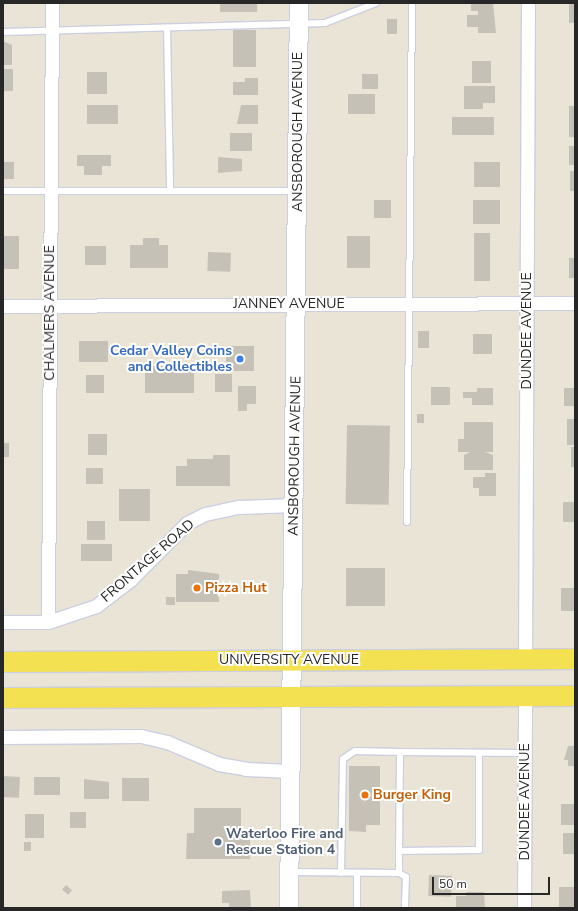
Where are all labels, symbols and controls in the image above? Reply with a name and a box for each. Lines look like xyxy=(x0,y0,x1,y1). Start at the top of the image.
street label: ANSBOROUGH AVENUE xyxy=(290,52,306,212)
street label: CHALMERS AVENUE xyxy=(42,245,58,381)
street label: DUNDEE AVENUE xyxy=(519,272,535,390)
street label: JANNEY AVENUE xyxy=(233,296,345,312)
place label: Cedar Valley Coins and Collectibles xyxy=(110,343,232,376)
marker: Cedar Valley Coins and Collectibles xyxy=(235,354,245,364)
street label: ANSBOROUGH AVENUE xyxy=(285,376,305,536)
street label: FRONTAGE ROAD xyxy=(98,516,198,606)
place label: Pizza Hut xyxy=(205,580,267,596)
marker: Pizza Hut xyxy=(192,583,202,593)
street label: UNIVERSITY AVENUE xyxy=(219,652,359,668)
street label: DUNDEE AVENUE xyxy=(517,743,533,861)
place label: Burger King xyxy=(373,787,451,803)
marker: Burger King xyxy=(360,790,370,800)
place label: Waterloo Fire and Rescue Station 4 xyxy=(226,826,344,858)
marker: Waterloo Fire and Rescue Station 4 xyxy=(213,837,223,847)
scale bar xyxy=(434,869,552,895)
text: 50 m xyxy=(439,876,467,892)

